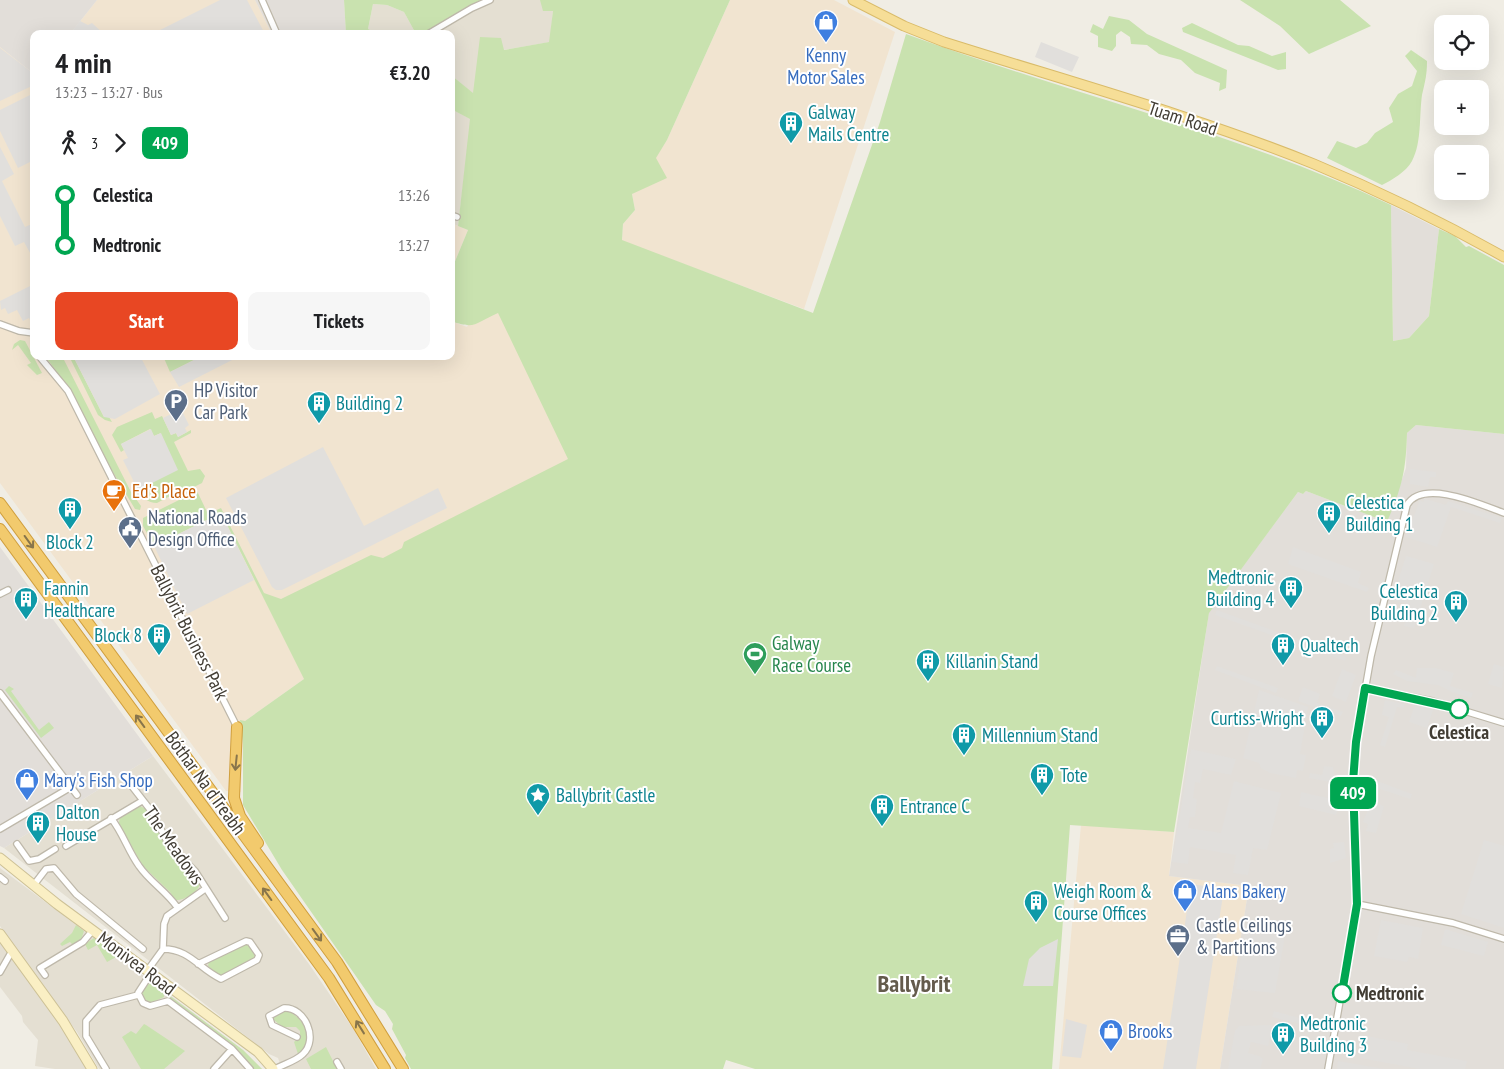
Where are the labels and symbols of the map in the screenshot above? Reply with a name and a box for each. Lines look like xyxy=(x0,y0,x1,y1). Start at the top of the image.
shop icon: Kenny Motor Sales xyxy=(813,9,839,43)
place label: Kenny Motor Sales xyxy=(787,43,865,89)
street label: Tuam Road xyxy=(1145,96,1221,140)
place label: Galway Mails Centre xyxy=(808,100,889,146)
building icon: Galway Mails Centre xyxy=(778,110,804,144)
place label: HP Visitor Car Park xyxy=(194,378,258,424)
parking icon: HP Visitor Car Park xyxy=(163,388,189,422)
building icon: Building 2 xyxy=(306,390,332,424)
place label: Building 2 xyxy=(336,391,403,415)
cafe icon: Ed's Place xyxy=(101,478,127,512)
place label: Ed's Place xyxy=(132,479,196,503)
place label: Celestica Building 1 xyxy=(1346,490,1413,536)
building icon: Block 2 xyxy=(57,496,83,530)
building icon: Celestica Building 1 xyxy=(1316,500,1342,534)
place label: National Roads Design Office xyxy=(148,505,247,551)
public building icon: National Roads Design Office xyxy=(117,515,143,549)
place label: Block 2 xyxy=(46,530,94,554)
one-way arrow xyxy=(24,535,34,549)
street label: Ballybrit Business Park xyxy=(146,560,235,704)
place label: Medtronic Building 4 xyxy=(1207,565,1274,611)
building icon: Medtronic Building 4 xyxy=(1278,575,1304,609)
place label: Fannin Healthcare xyxy=(44,576,115,622)
place label: Celestica Building 2 xyxy=(1371,579,1438,625)
building icon: Fannin Healthcare xyxy=(13,586,39,620)
building icon: Celestica Building 2 xyxy=(1443,589,1469,623)
building icon: Block 8 xyxy=(146,622,172,656)
place label: Block 8 xyxy=(94,623,142,647)
place label: Galway Race Course xyxy=(772,631,851,677)
building icon: Qualtech xyxy=(1270,632,1296,666)
place label: Qualtech xyxy=(1300,633,1359,657)
sports icon: Galway Race Course xyxy=(742,641,768,675)
building icon: Killanin Stand xyxy=(915,648,941,682)
place label: Killanin Stand xyxy=(946,649,1038,673)
marker: Celestica xyxy=(1449,699,1469,719)
building icon: Curtiss-Wright xyxy=(1309,705,1335,739)
place label: Curtiss-Wright xyxy=(1211,706,1305,730)
one-way arrow xyxy=(135,714,145,728)
place label: Celestica xyxy=(1429,720,1489,744)
building icon: Millennium Stand xyxy=(951,722,977,756)
place label: Millennium Stand xyxy=(982,723,1098,747)
street label: Bóthar Na dTreabh xyxy=(160,727,252,839)
one-way arrow xyxy=(231,754,241,770)
building icon: Tote xyxy=(1029,762,1055,796)
place label: Tote xyxy=(1060,763,1088,787)
shop icon: Mary's Fish Shop xyxy=(14,767,40,801)
place label: Mary's Fish Shop xyxy=(44,768,153,792)
line badge: 409 xyxy=(1324,777,1382,809)
place icon: Ballybrit Castle xyxy=(525,782,551,816)
place label: Ballybrit Castle xyxy=(556,783,656,807)
building icon: Entrance C xyxy=(869,793,895,827)
place label: Entrance C xyxy=(900,794,970,818)
place label: Dalton House xyxy=(56,800,100,846)
street label: The Meadows xyxy=(138,801,210,889)
building icon: Dalton House xyxy=(25,810,51,844)
shop icon: Alans Bakery xyxy=(1172,878,1198,912)
place label: Weigh Room & Course Offices xyxy=(1054,879,1152,925)
place label: Alans Bakery xyxy=(1202,879,1287,903)
one-way arrow xyxy=(262,888,273,901)
building icon: Weigh Room & Course Offices xyxy=(1023,889,1049,923)
place label: Castle Ceilings & Partitions xyxy=(1196,913,1292,959)
office icon: Castle Ceilings & Partitions xyxy=(1165,923,1191,957)
street label: Monivea Road xyxy=(93,926,181,1000)
one-way arrow xyxy=(312,928,322,942)
district label: Ballybrit xyxy=(878,968,951,999)
place label: Medtronic xyxy=(1356,981,1425,1005)
marker: Medtronic xyxy=(1332,983,1352,1003)
place label: Medtronic Building 3 xyxy=(1300,1011,1367,1057)
shop icon: Brooks xyxy=(1098,1018,1124,1052)
place label: Brooks xyxy=(1128,1019,1172,1043)
one-way arrow xyxy=(355,1020,366,1034)
building icon: Medtronic Building 3 xyxy=(1270,1021,1296,1055)

